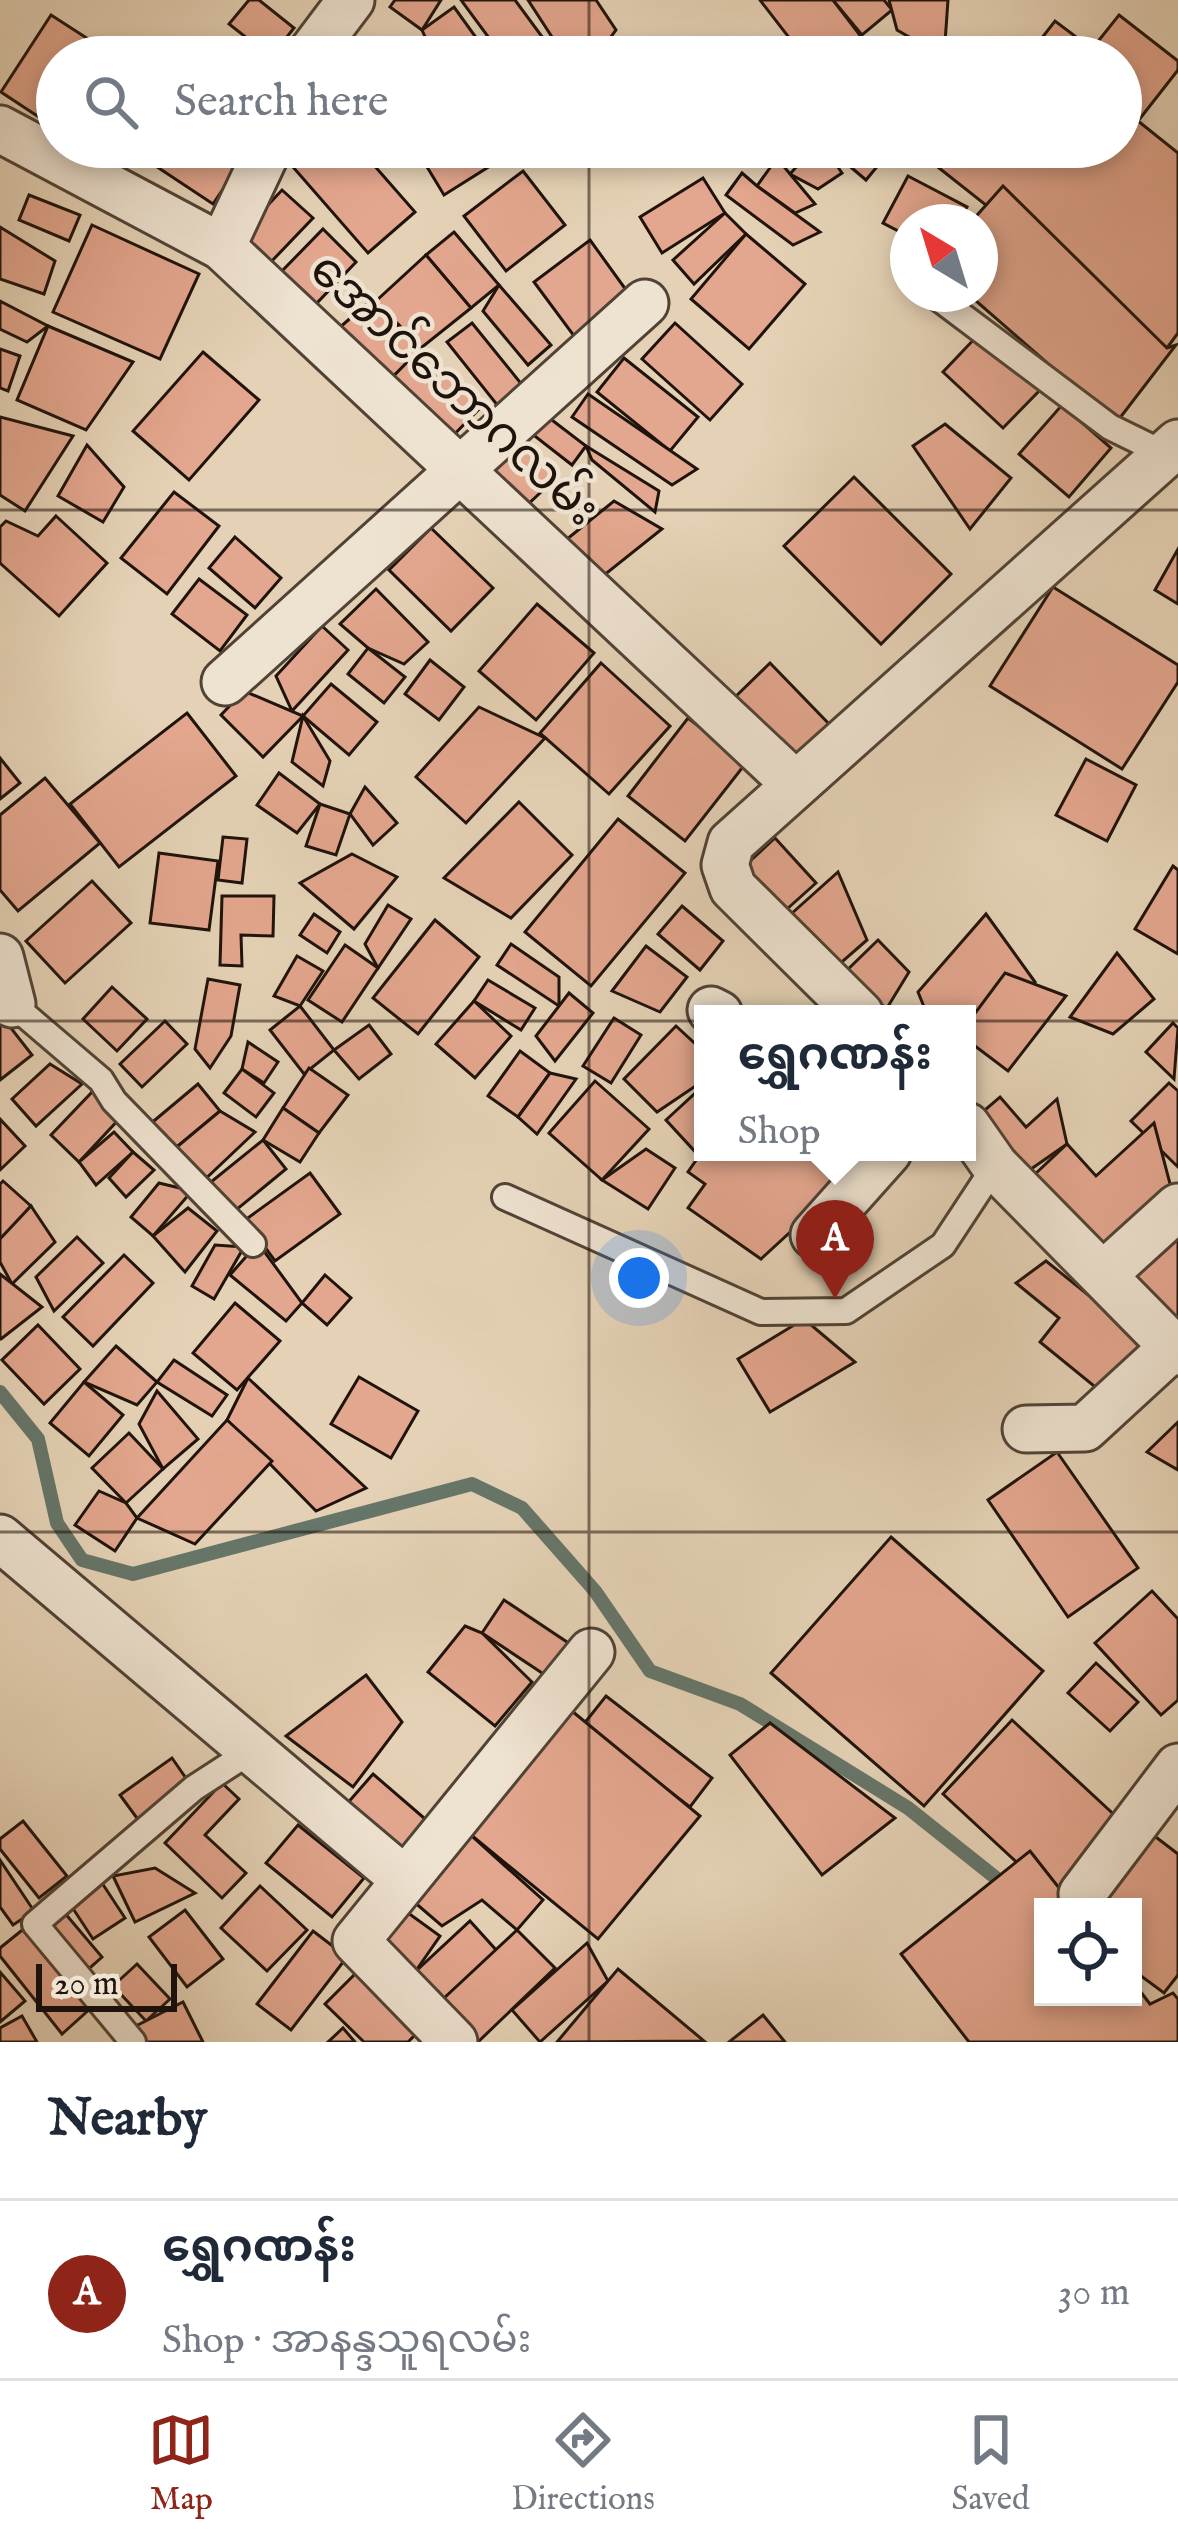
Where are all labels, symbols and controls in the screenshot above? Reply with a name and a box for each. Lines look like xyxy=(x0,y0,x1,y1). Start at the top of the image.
search box xyxy=(36,36,1142,168)
icon: search xyxy=(78,69,144,135)
text: Search here xyxy=(174,74,388,131)
north arrow xyxy=(890,204,998,312)
street label: အောင်ဘောဂလမ်း xyxy=(296,237,615,541)
popup xyxy=(694,1005,976,1161)
text: ရွှေဂဏန်း xyxy=(738,1028,932,1085)
text: Shop xyxy=(738,1108,821,1157)
pin: A xyxy=(796,1200,874,1299)
your location xyxy=(609,1248,669,1308)
map controls xyxy=(1034,1898,1142,2006)
button: locate xyxy=(1034,1898,1142,2006)
scale bar xyxy=(36,1958,177,2011)
text: 20 m xyxy=(54,1964,118,2006)
text: Nearby xyxy=(48,2088,207,2153)
text: ရွှေဂဏန်း xyxy=(162,2220,356,2277)
text: A xyxy=(74,2269,100,2318)
text: 30 m xyxy=(1058,2269,1130,2318)
text: Shop · အာနန္ဒသူရလမ်း xyxy=(162,2317,531,2366)
tab: Map xyxy=(148,2407,214,2521)
tab: Directions xyxy=(511,2407,655,2521)
tab: Saved xyxy=(952,2407,1030,2521)

